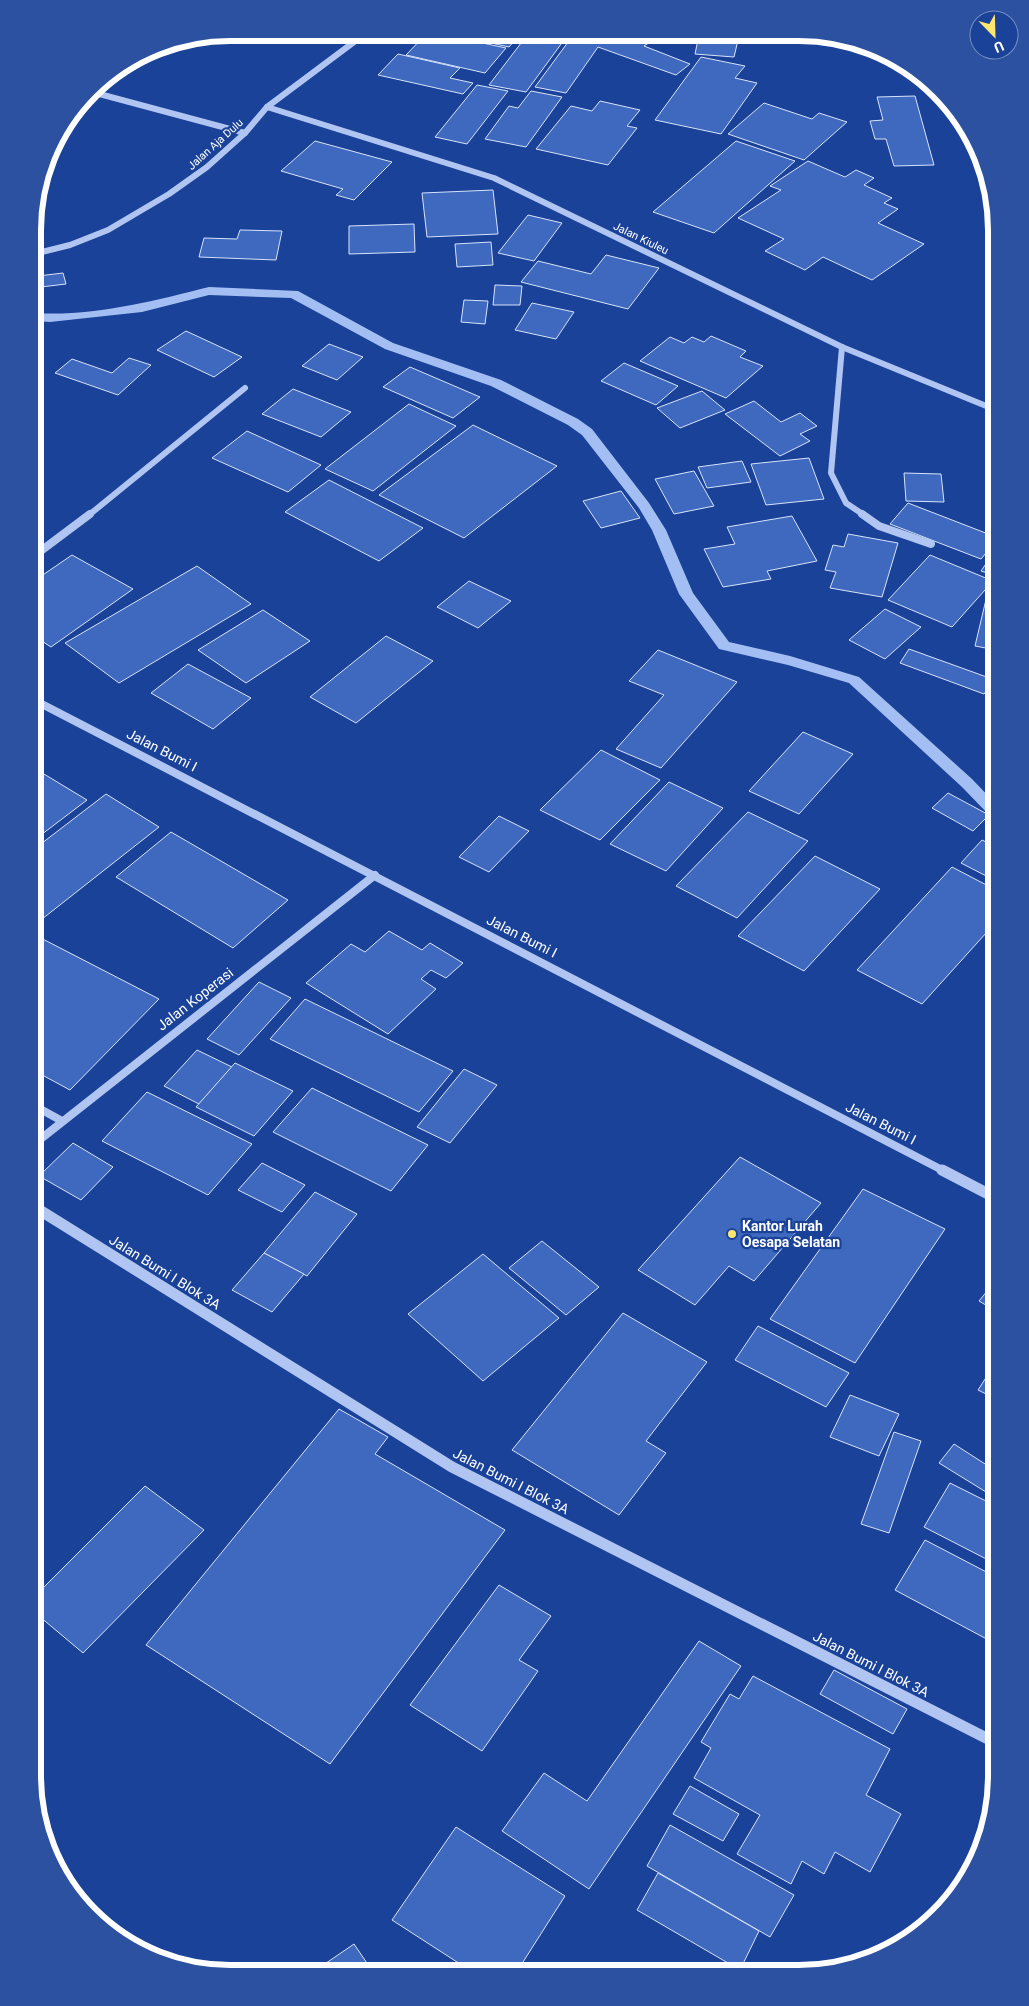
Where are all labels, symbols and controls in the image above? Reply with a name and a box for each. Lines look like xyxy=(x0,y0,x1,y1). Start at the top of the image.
north arrow xyxy=(969,10,1019,60)
text: U xyxy=(992,38,1006,56)
street label: Jalan Aja Dulu xyxy=(185,116,246,173)
street label: Jalan Kiuleu xyxy=(611,220,670,257)
street label: Jalan Bumi I xyxy=(124,725,200,775)
street label: Jalan Bumi I xyxy=(484,911,560,961)
street label: Jalan Koperasi xyxy=(154,964,236,1034)
street label: Jalan Bumi I xyxy=(843,1098,919,1148)
place label: Kantor Lurah Oesapa Selatan xyxy=(742,1218,840,1250)
marker: Kantor Lurah Oesapa Selatan xyxy=(726,1228,738,1240)
street label: Jalan Bumi I Blok 3A xyxy=(106,1231,224,1313)
street label: Jalan Bumi I Blok 3A xyxy=(450,1445,572,1517)
street label: Jalan Bumi I Blok 3A xyxy=(810,1628,932,1700)

